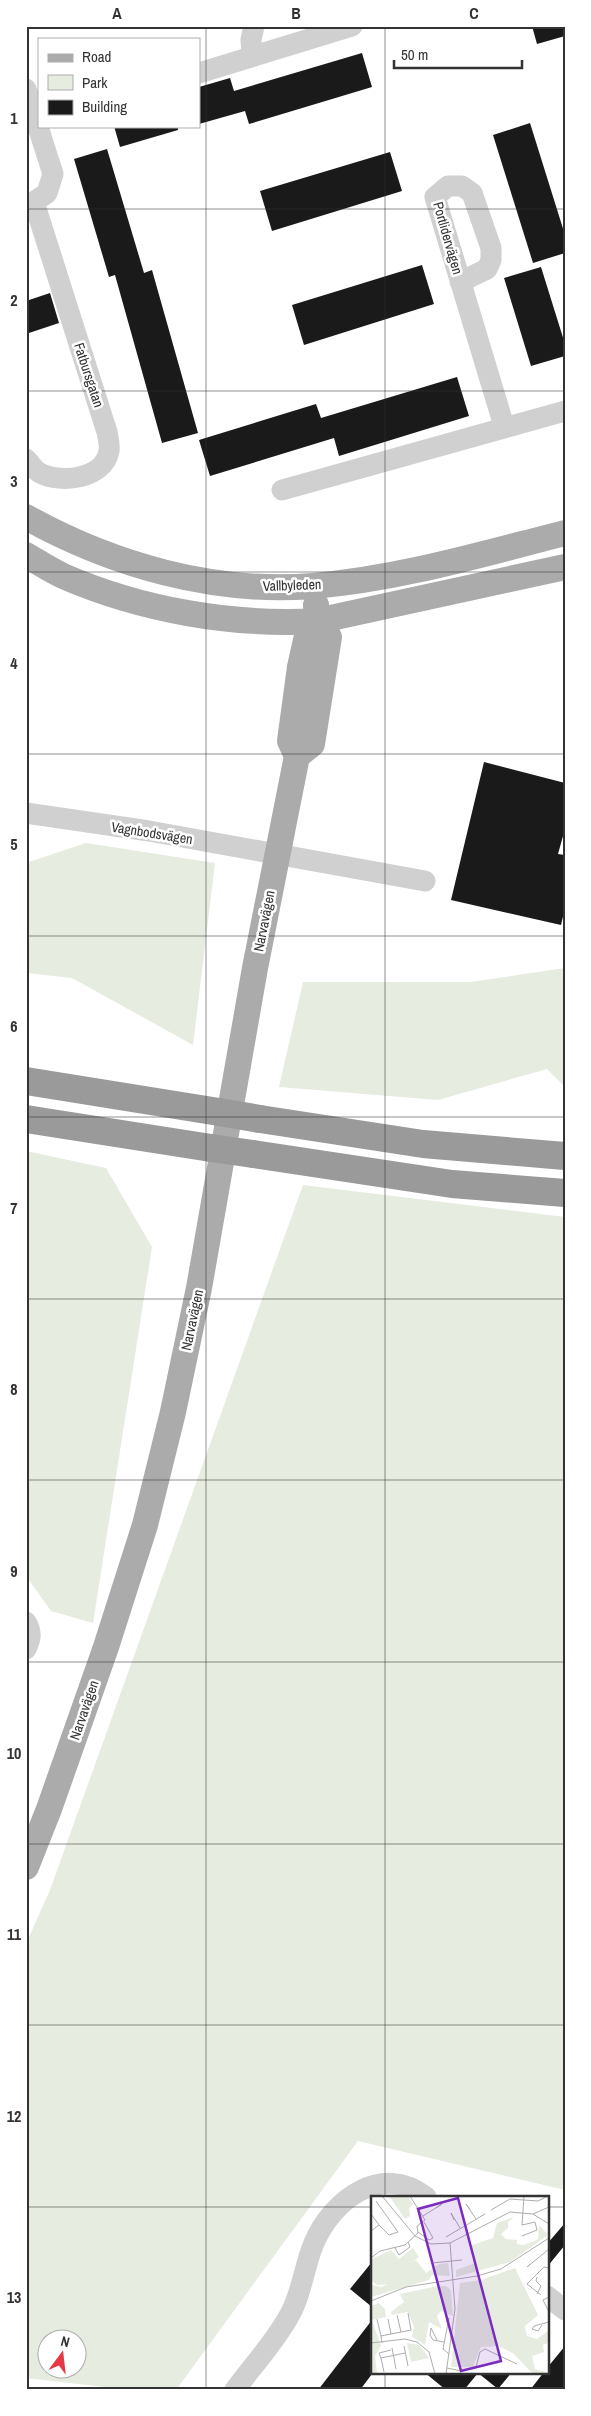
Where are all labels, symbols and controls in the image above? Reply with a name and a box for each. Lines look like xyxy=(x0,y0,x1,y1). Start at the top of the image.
text: A xyxy=(112,2,122,24)
text: B xyxy=(291,2,301,24)
text: C xyxy=(469,2,479,24)
legend xyxy=(38,38,200,128)
scale bar xyxy=(394,38,521,70)
text: 50 m xyxy=(401,44,428,65)
text: Road xyxy=(82,46,111,67)
text: Park xyxy=(82,72,108,93)
text: Building xyxy=(82,96,127,117)
text: 1 xyxy=(10,107,18,129)
street label: Portlidervägen xyxy=(429,200,467,276)
text: 2 xyxy=(10,289,18,311)
street label: Fatbursgatan xyxy=(70,340,108,410)
text: 3 xyxy=(10,470,18,492)
street label: Vallbyleden xyxy=(262,575,322,595)
text: 4 xyxy=(10,652,18,674)
street label: Vagnbodsvägen xyxy=(110,818,194,848)
text: 5 xyxy=(10,833,18,855)
street label: Narvavägen xyxy=(249,889,279,953)
text: 6 xyxy=(10,1015,18,1037)
text: 7 xyxy=(10,1197,18,1219)
street label: Narvavägen xyxy=(177,1288,207,1352)
text: 8 xyxy=(10,1378,18,1400)
text: 9 xyxy=(10,1560,18,1582)
street label: Narvavägen xyxy=(65,1678,103,1742)
text: 10 xyxy=(7,1742,21,1764)
text: 11 xyxy=(7,1923,22,1945)
text: 12 xyxy=(7,2105,21,2127)
inset map xyxy=(371,2196,548,2374)
text: 13 xyxy=(7,2286,21,2308)
north arrow xyxy=(38,2328,88,2378)
text: N xyxy=(59,2332,72,2351)

